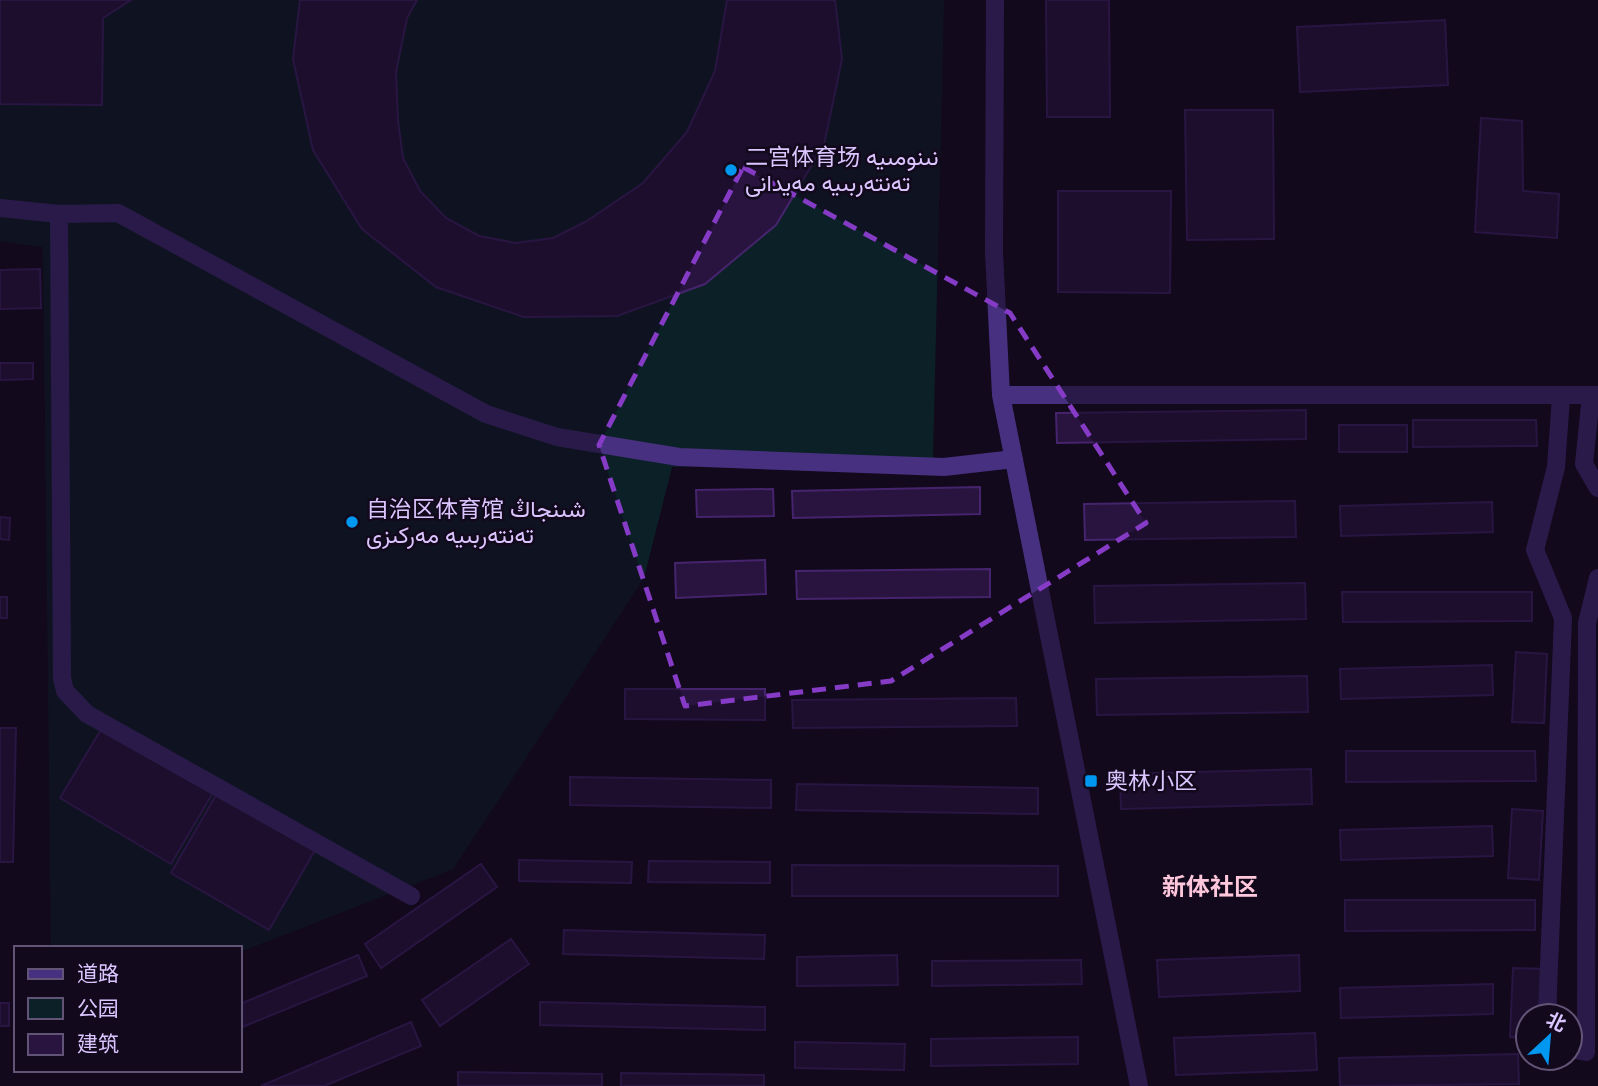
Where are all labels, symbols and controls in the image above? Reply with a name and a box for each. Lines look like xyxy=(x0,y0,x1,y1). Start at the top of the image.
place label: 二宫体育场 نىنومىيە تەنتەربىيە مەيدانى xyxy=(745,143,939,198)
marker: 二宫体育场 نىنومىيە تەنتەربىيە مەيدانى xyxy=(723,162,739,178)
place label: 自治区体育馆 شىنجاڭ تەنتەربىيە مەركىزى xyxy=(366,495,586,550)
marker: 自治区体育馆 شىنجاڭ تەنتەربىيە مەركىزى xyxy=(344,514,360,530)
place label: 奥林小区 xyxy=(1105,767,1197,795)
marker: 奥林小区 xyxy=(1083,773,1099,789)
district label: 新体社区 xyxy=(1162,872,1258,901)
legend xyxy=(14,946,242,1072)
text: 道路 xyxy=(77,961,119,986)
text: 公园 xyxy=(77,996,119,1021)
north arrow xyxy=(1514,1002,1584,1072)
text: 北 xyxy=(1543,1008,1570,1037)
text: 建筑 xyxy=(77,1031,119,1056)

